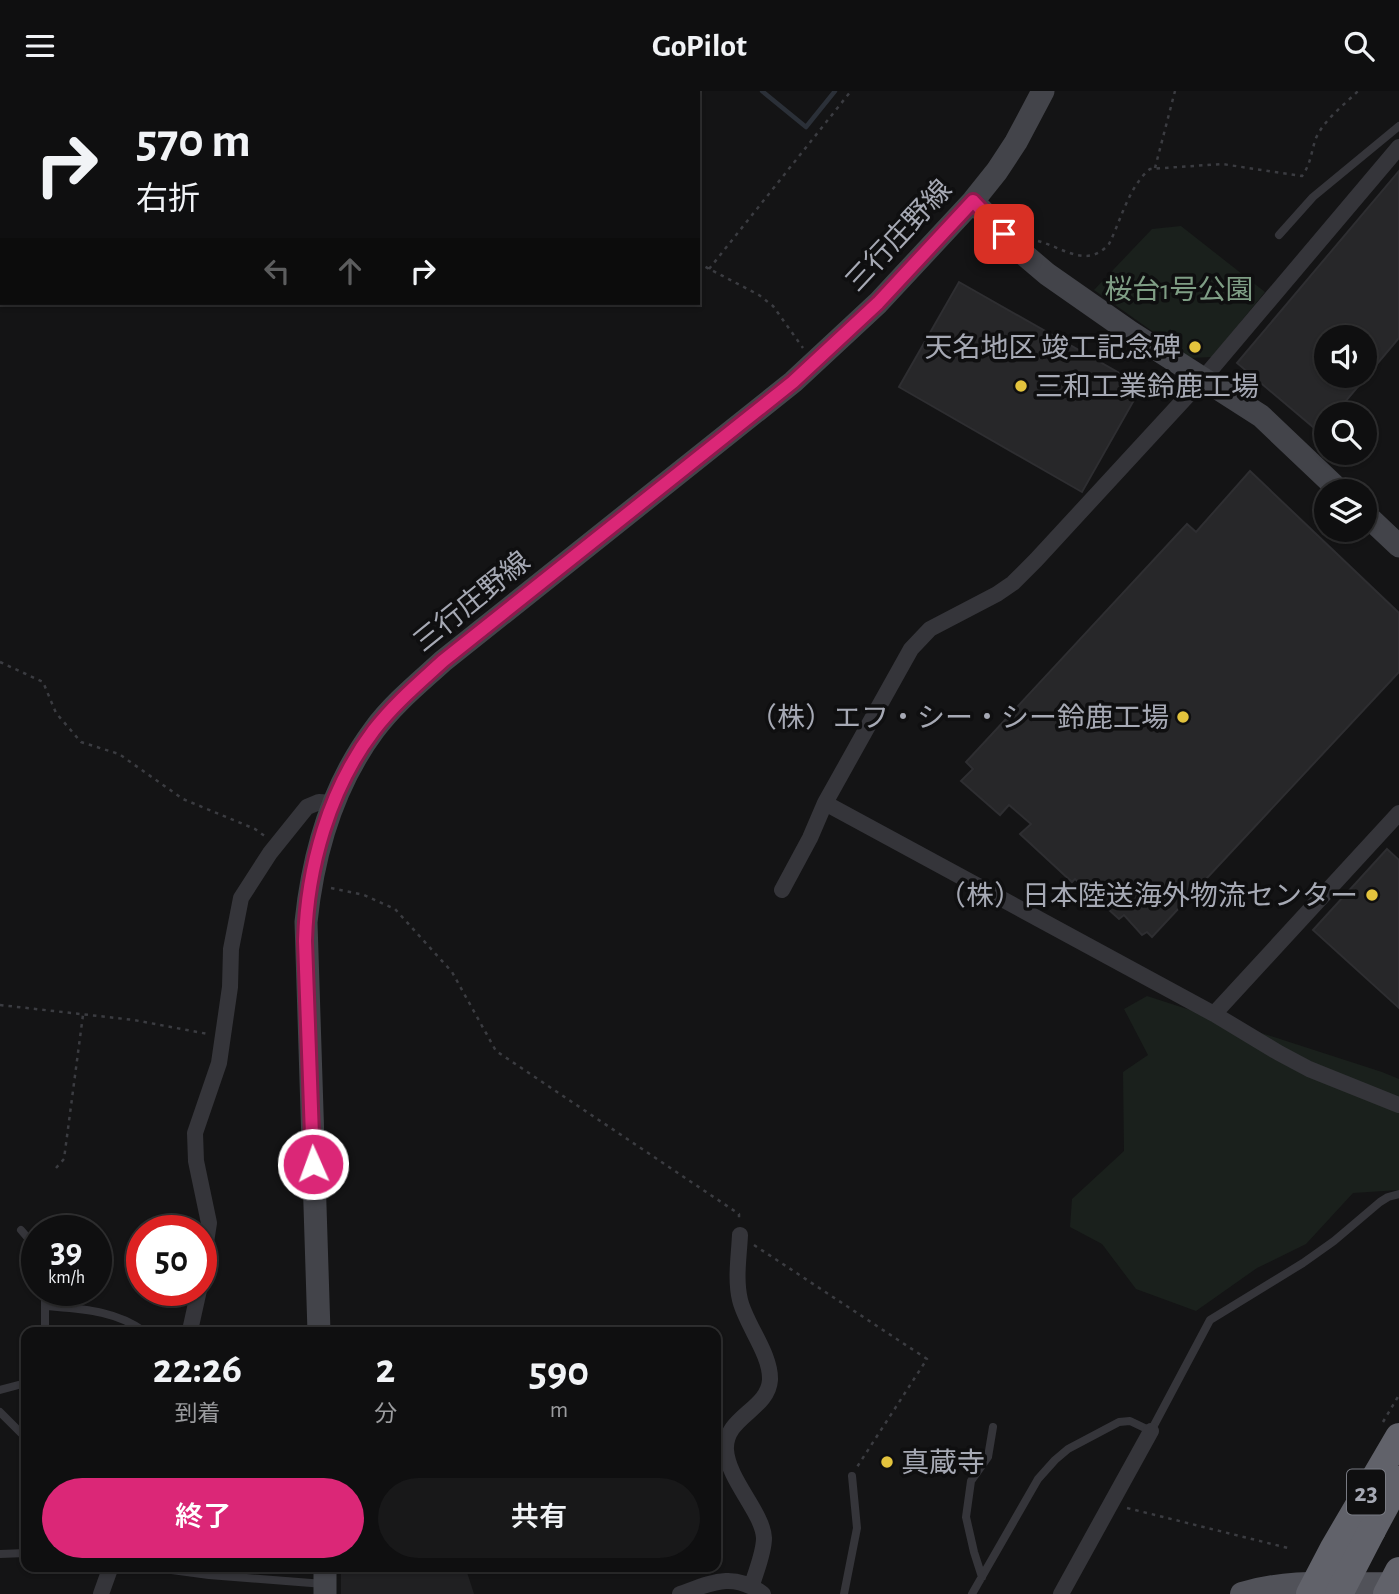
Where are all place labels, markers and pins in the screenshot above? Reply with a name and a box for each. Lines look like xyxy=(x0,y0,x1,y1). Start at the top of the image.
pin xyxy=(974,204,1034,264)
place label: 天名地区 竣工記念碑 xyxy=(924,333,1181,363)
marker: 天名地区 竣工記念碑 xyxy=(1187,339,1203,355)
place label: 三和工業鈴鹿工場 xyxy=(1035,372,1259,402)
marker: 三和工業鈴鹿工場 xyxy=(1013,378,1029,394)
place label: （株）エフ・シー・シー鈴鹿工場 xyxy=(749,703,1169,733)
marker: （株）エフ・シー・シー鈴鹿工場 xyxy=(1175,709,1191,725)
place label: （株）日本陸送海外物流センター xyxy=(938,881,1358,911)
marker: （株）日本陸送海外物流センター xyxy=(1364,887,1380,903)
place label: 真蔵寺 xyxy=(901,1448,985,1478)
marker: 真蔵寺 xyxy=(879,1454,895,1470)

